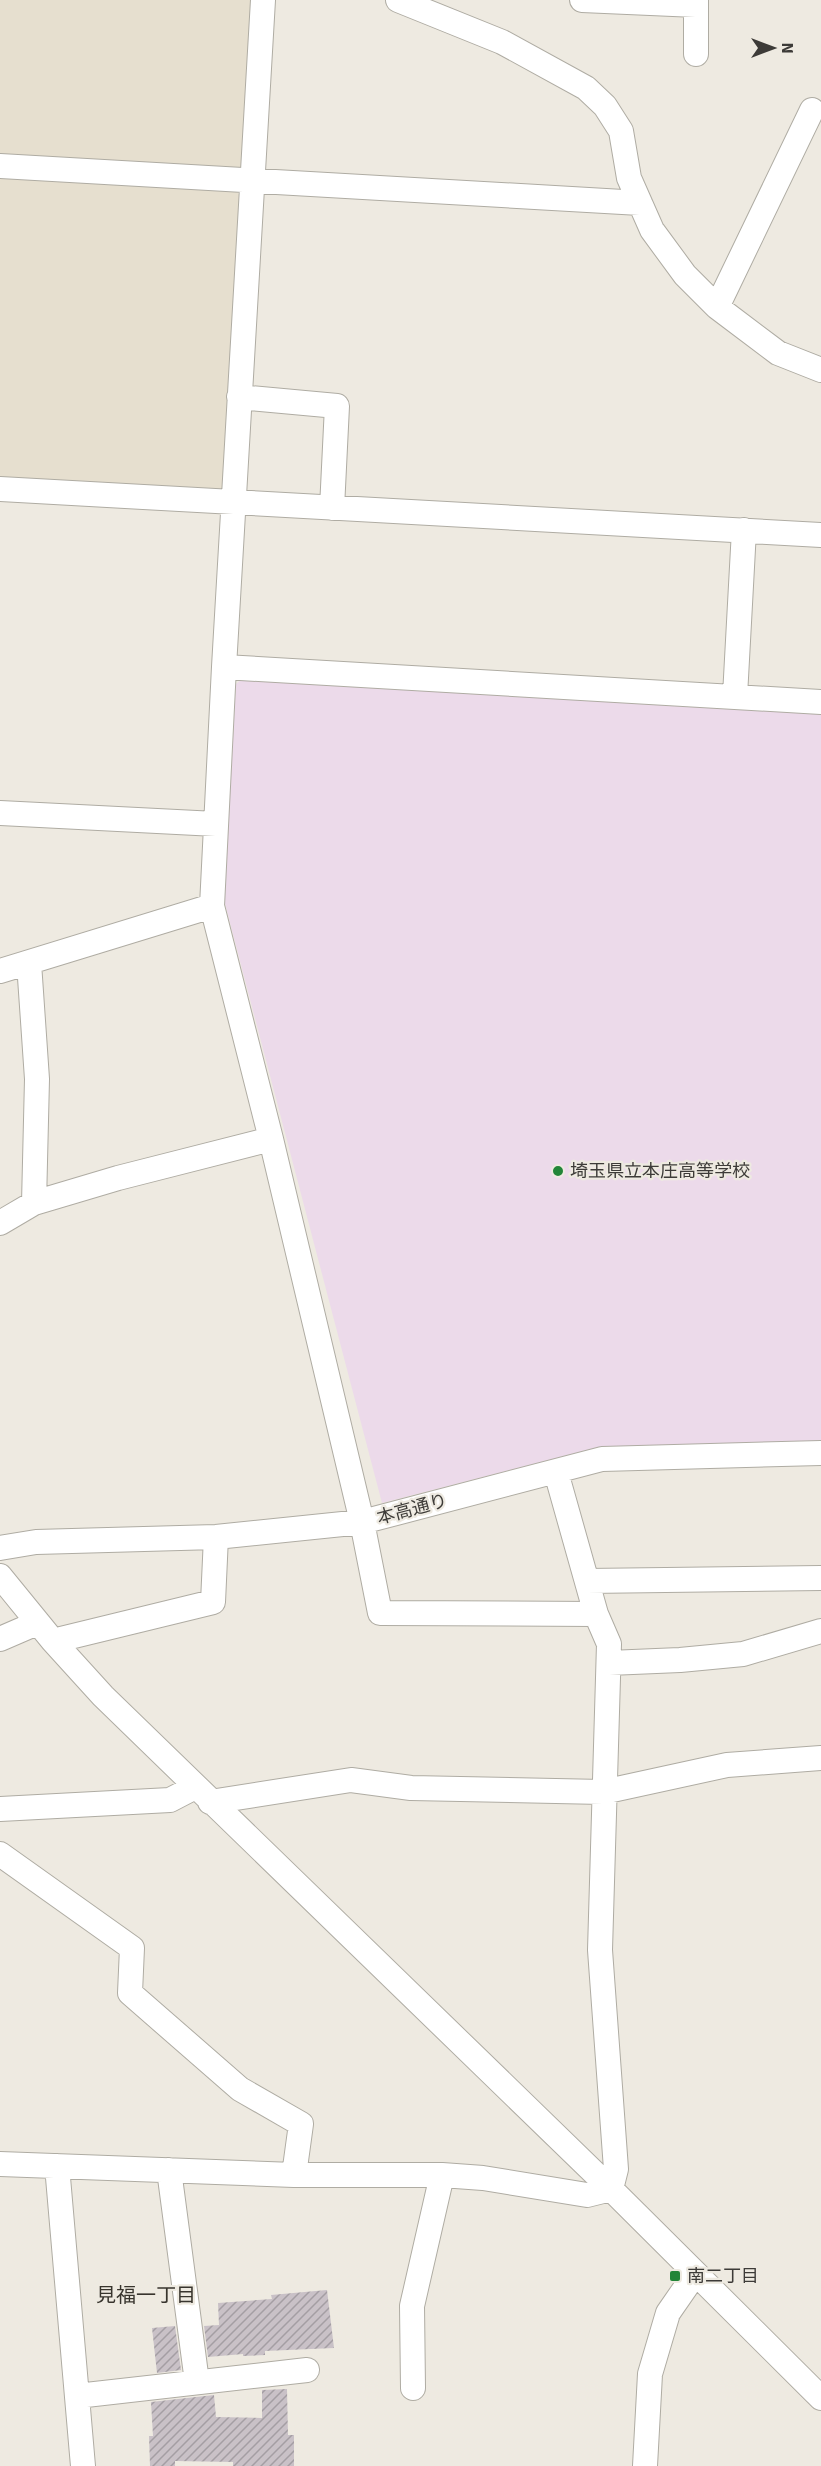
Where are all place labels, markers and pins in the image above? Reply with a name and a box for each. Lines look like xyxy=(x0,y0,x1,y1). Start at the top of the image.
place label: 埼玉県立本庄高等学校 xyxy=(570,1160,750,1182)
marker: 埼玉県立本庄高等学校 xyxy=(551,1164,565,1178)
place label: 南二丁目 xyxy=(687,2265,759,2287)
marker: 南二丁目 xyxy=(668,2269,682,2283)

